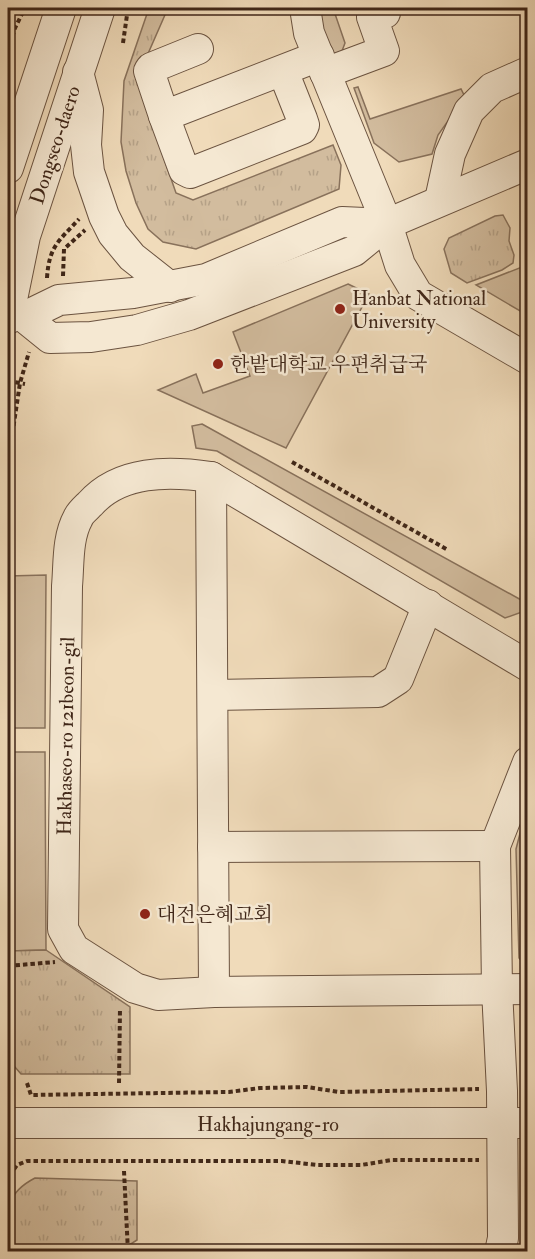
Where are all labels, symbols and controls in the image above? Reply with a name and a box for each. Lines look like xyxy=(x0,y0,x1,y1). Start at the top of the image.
street label: Dongseo-daero xyxy=(24,83,86,207)
place label: Hanbat National University xyxy=(352,286,486,334)
marker: Hanbat National University xyxy=(333,302,347,316)
place label: 한밭대학교 우편취급국 xyxy=(230,352,427,377)
marker: 한밭대학교 우편취급국 xyxy=(211,357,225,371)
street label: Hakhaseo-ro 121beon-gil xyxy=(52,636,80,836)
place label: 대전은혜교회 xyxy=(157,902,273,927)
marker: 대전은혜교회 xyxy=(138,907,152,921)
street label: Hakhajungang-ro xyxy=(197,1112,339,1137)

